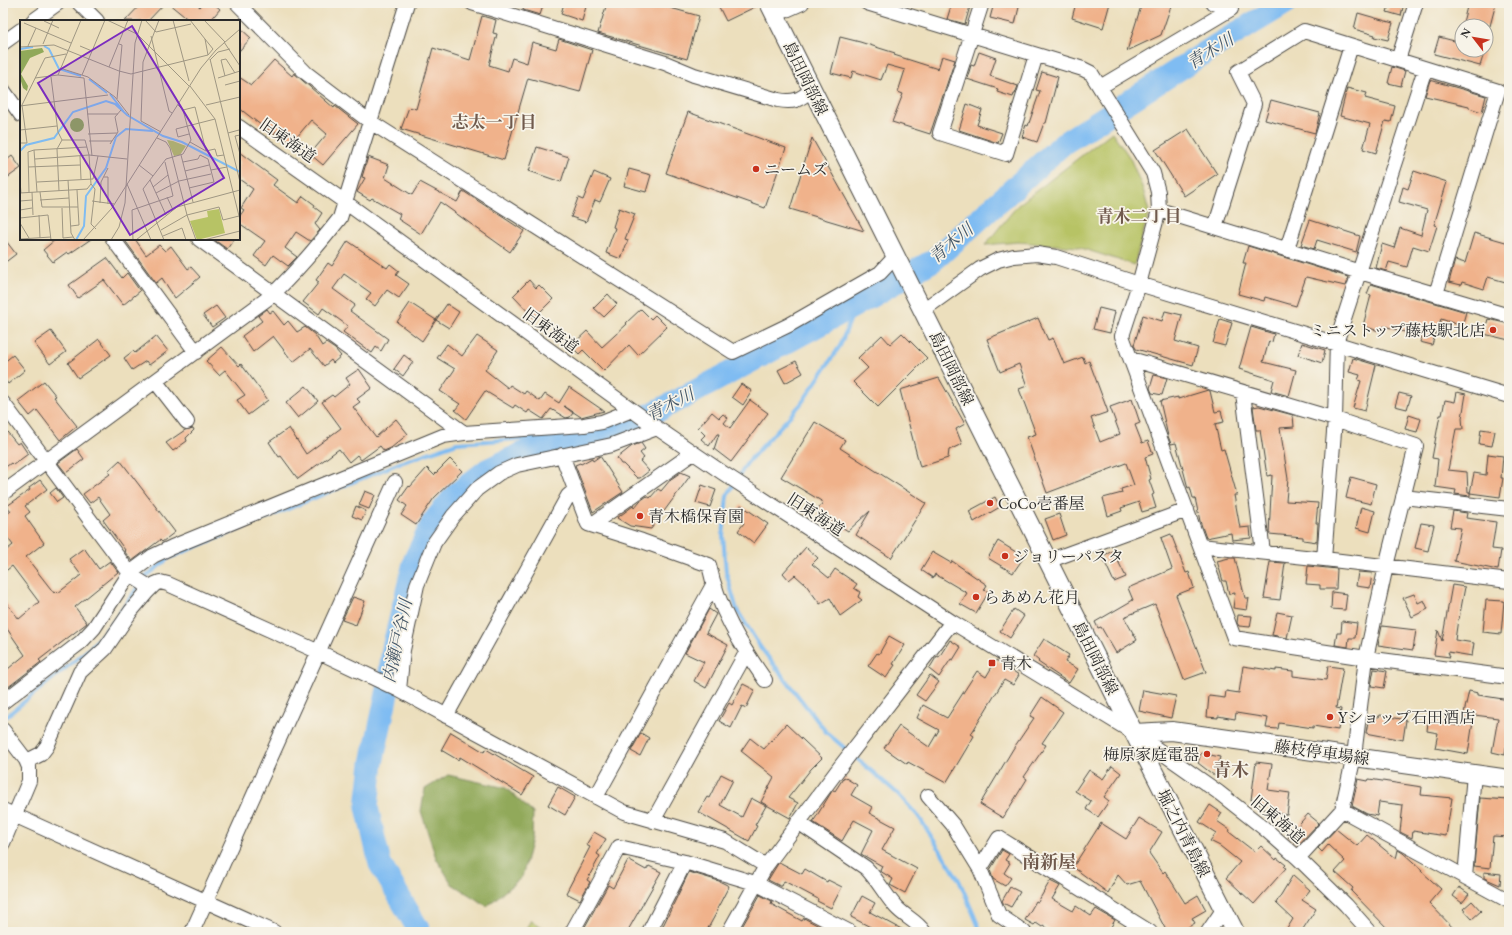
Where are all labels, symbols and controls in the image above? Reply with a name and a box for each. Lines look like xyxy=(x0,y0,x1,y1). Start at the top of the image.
north arrow xyxy=(1454,18,1494,58)
inset map xyxy=(20,20,240,240)
text: N xyxy=(1457,25,1474,40)
water label: 青木川 xyxy=(1183,27,1239,74)
street label: 島田岡部線 xyxy=(779,38,833,119)
district label: 志太一丁目 xyxy=(452,111,537,133)
street label: 旧東海道 xyxy=(255,113,320,167)
place label: ニームズ xyxy=(764,159,828,180)
marker: ニームズ xyxy=(751,164,761,174)
district label: 青木二丁目 xyxy=(1097,205,1182,227)
water label: 青木川 xyxy=(924,217,979,268)
street label: 旧東海道 xyxy=(519,303,583,358)
place label: ミニストップ藤枝駅北店 xyxy=(1309,320,1485,341)
marker: ミニストップ藤枝駅北店 xyxy=(1488,325,1498,335)
street label: 島田岡部線 xyxy=(925,328,979,409)
water label: 青木川 xyxy=(642,382,699,425)
street label: 旧東海道 xyxy=(783,488,848,541)
place label: CoCo壱番屋 xyxy=(998,493,1085,514)
marker: CoCo壱番屋 xyxy=(985,498,995,508)
place label: 青木橋保育園 xyxy=(648,506,744,527)
marker: 青木橋保育園 xyxy=(635,511,645,521)
place label: ジョリーパスタ xyxy=(1013,546,1124,567)
marker: ジョリーパスタ xyxy=(1000,551,1010,561)
place label: らあめん花月 xyxy=(984,587,1080,608)
marker: らあめん花月 xyxy=(971,592,981,602)
water label: 内瀬戸谷川 xyxy=(377,595,417,685)
street label: 島田岡部線 xyxy=(1068,618,1123,699)
place label: 青木 xyxy=(1000,653,1032,674)
marker: 青木 xyxy=(987,658,997,668)
place label: Yショップ石田酒店 xyxy=(1338,707,1475,728)
marker: Yショップ石田酒店 xyxy=(1325,712,1335,722)
street label: 藤枝停車場線 xyxy=(1273,735,1371,770)
place label: 梅原家庭電器 xyxy=(1103,744,1199,765)
marker: 梅原家庭電器 xyxy=(1202,749,1212,759)
district label: 青木 xyxy=(1213,758,1249,781)
street label: 堀之内青島線 xyxy=(1152,786,1215,881)
street label: 旧東海道 xyxy=(1246,791,1309,848)
district label: 南新屋 xyxy=(1022,850,1076,873)

